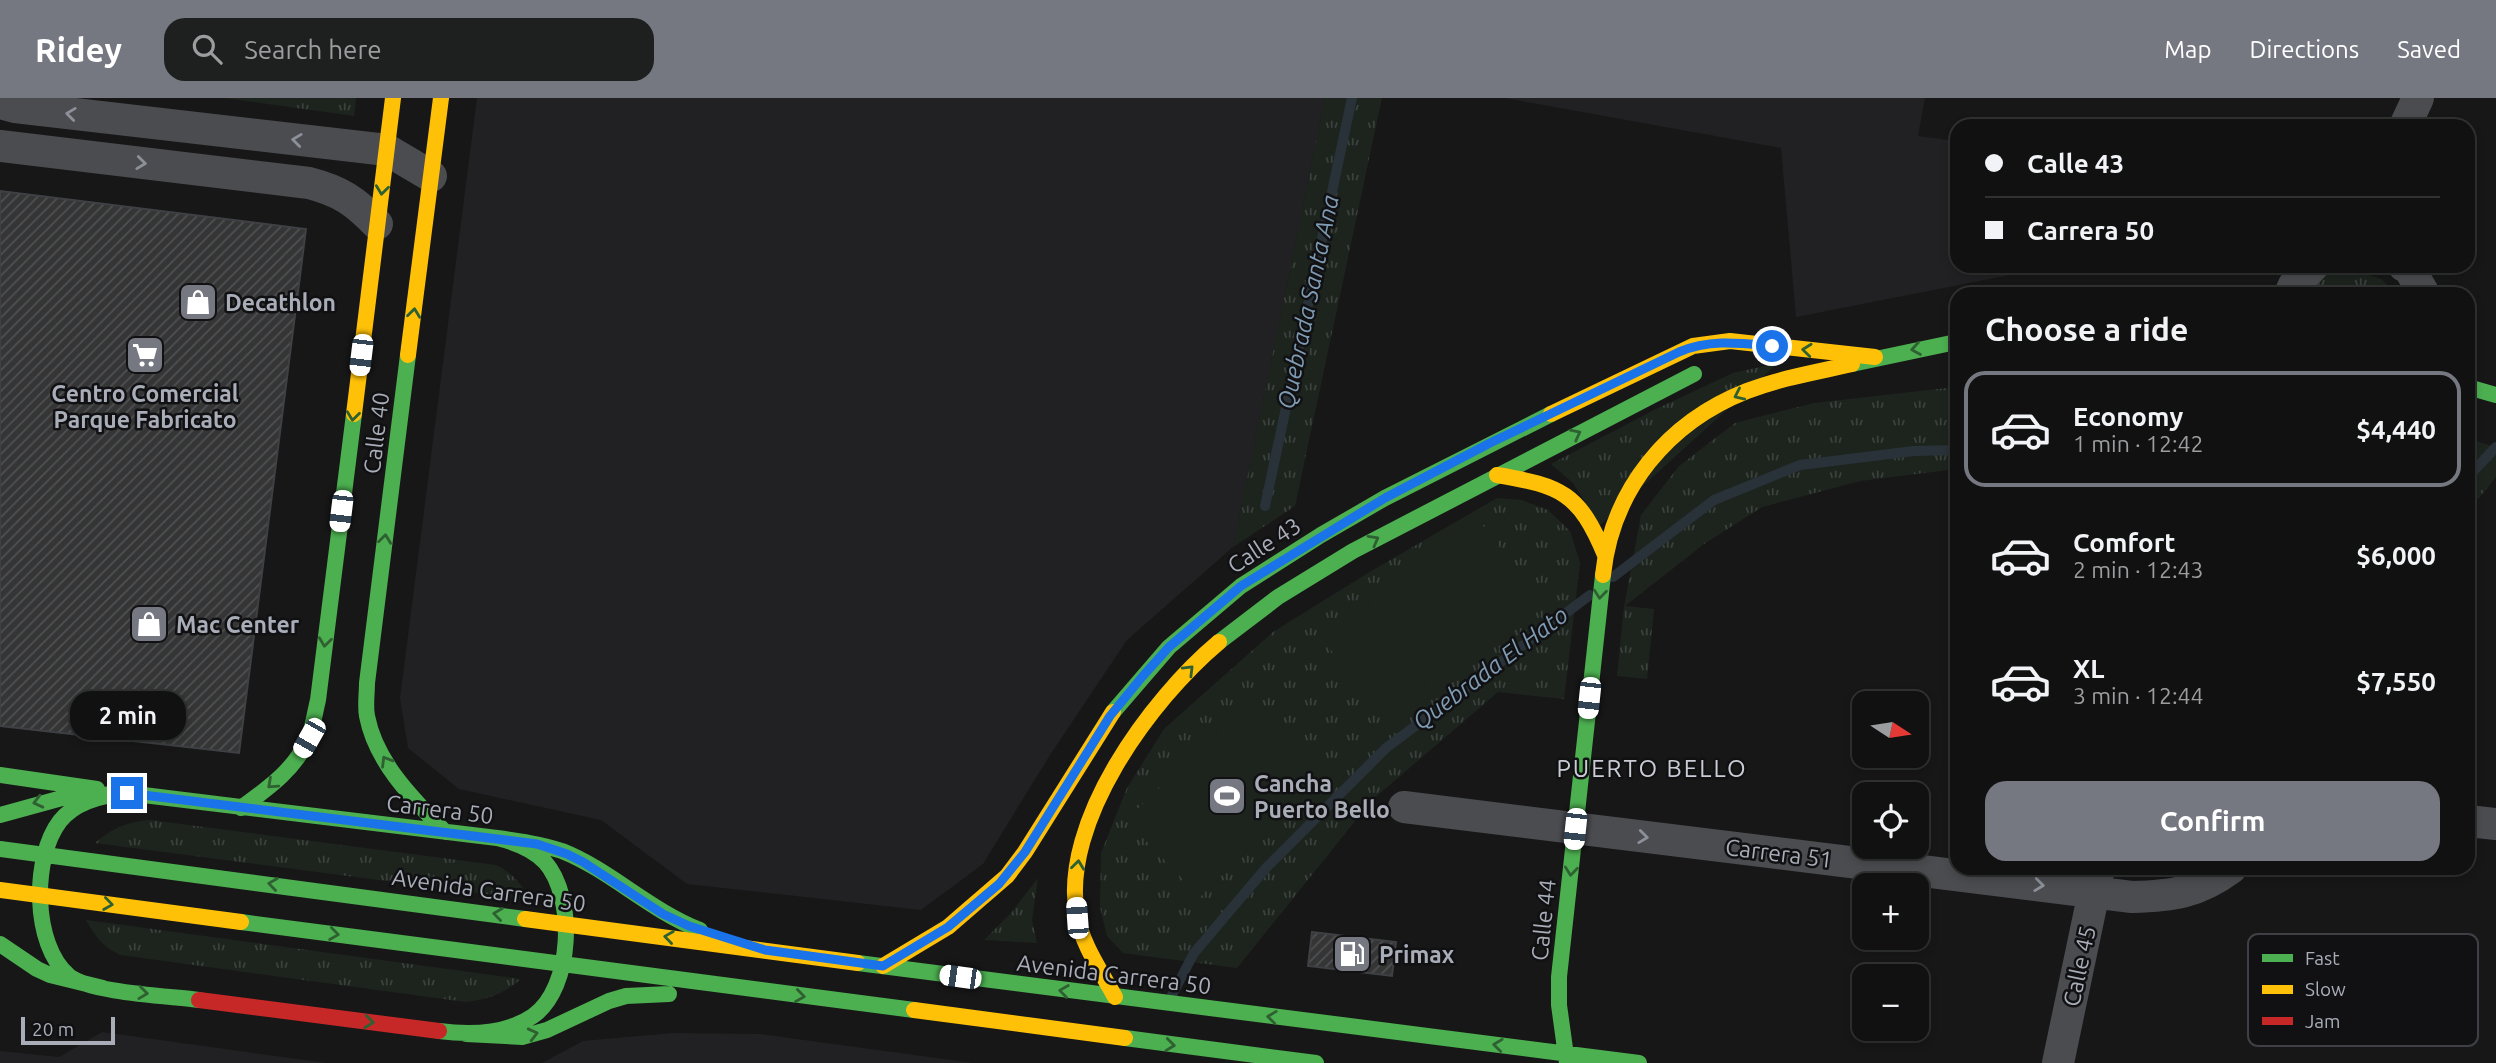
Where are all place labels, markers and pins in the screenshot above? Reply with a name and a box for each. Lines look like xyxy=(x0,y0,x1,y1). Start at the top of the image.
shop icon: Decathlon xyxy=(177,281,219,323)
place label: Decathlon xyxy=(225,290,336,315)
supermarket icon: Centro Comercial Parque Fabricato xyxy=(124,334,166,376)
place label: Centro Comercial Parque Fabricato xyxy=(51,381,239,432)
shop icon: Mac Center xyxy=(128,603,170,645)
place label: Mac Center xyxy=(176,612,300,637)
place label: Cancha Puerto Bello xyxy=(1254,771,1390,822)
sports icon: Cancha Puerto Bello xyxy=(1206,775,1248,817)
fuel station icon: Primax xyxy=(1331,933,1373,975)
place label: Primax xyxy=(1379,942,1455,967)

